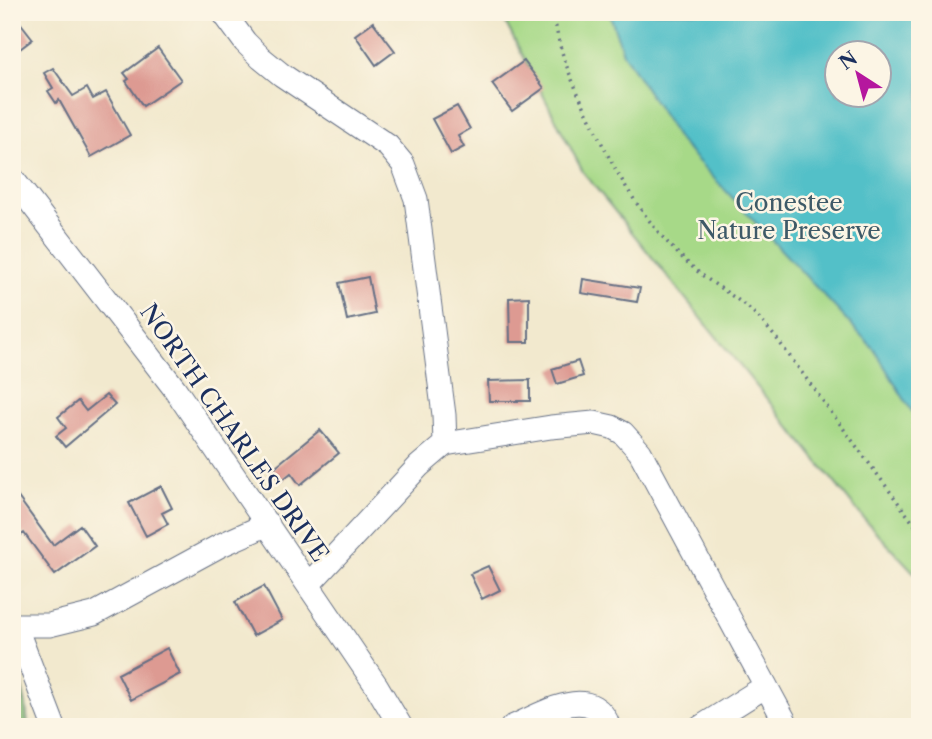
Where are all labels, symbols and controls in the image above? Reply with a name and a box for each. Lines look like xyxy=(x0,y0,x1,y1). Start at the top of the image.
north arrow xyxy=(824,38,894,108)
text: N xyxy=(835,46,862,75)
park label: Conestee Nature Preserve xyxy=(697,188,881,245)
street label: NORTH CHARLES DRIVE xyxy=(134,298,335,567)

